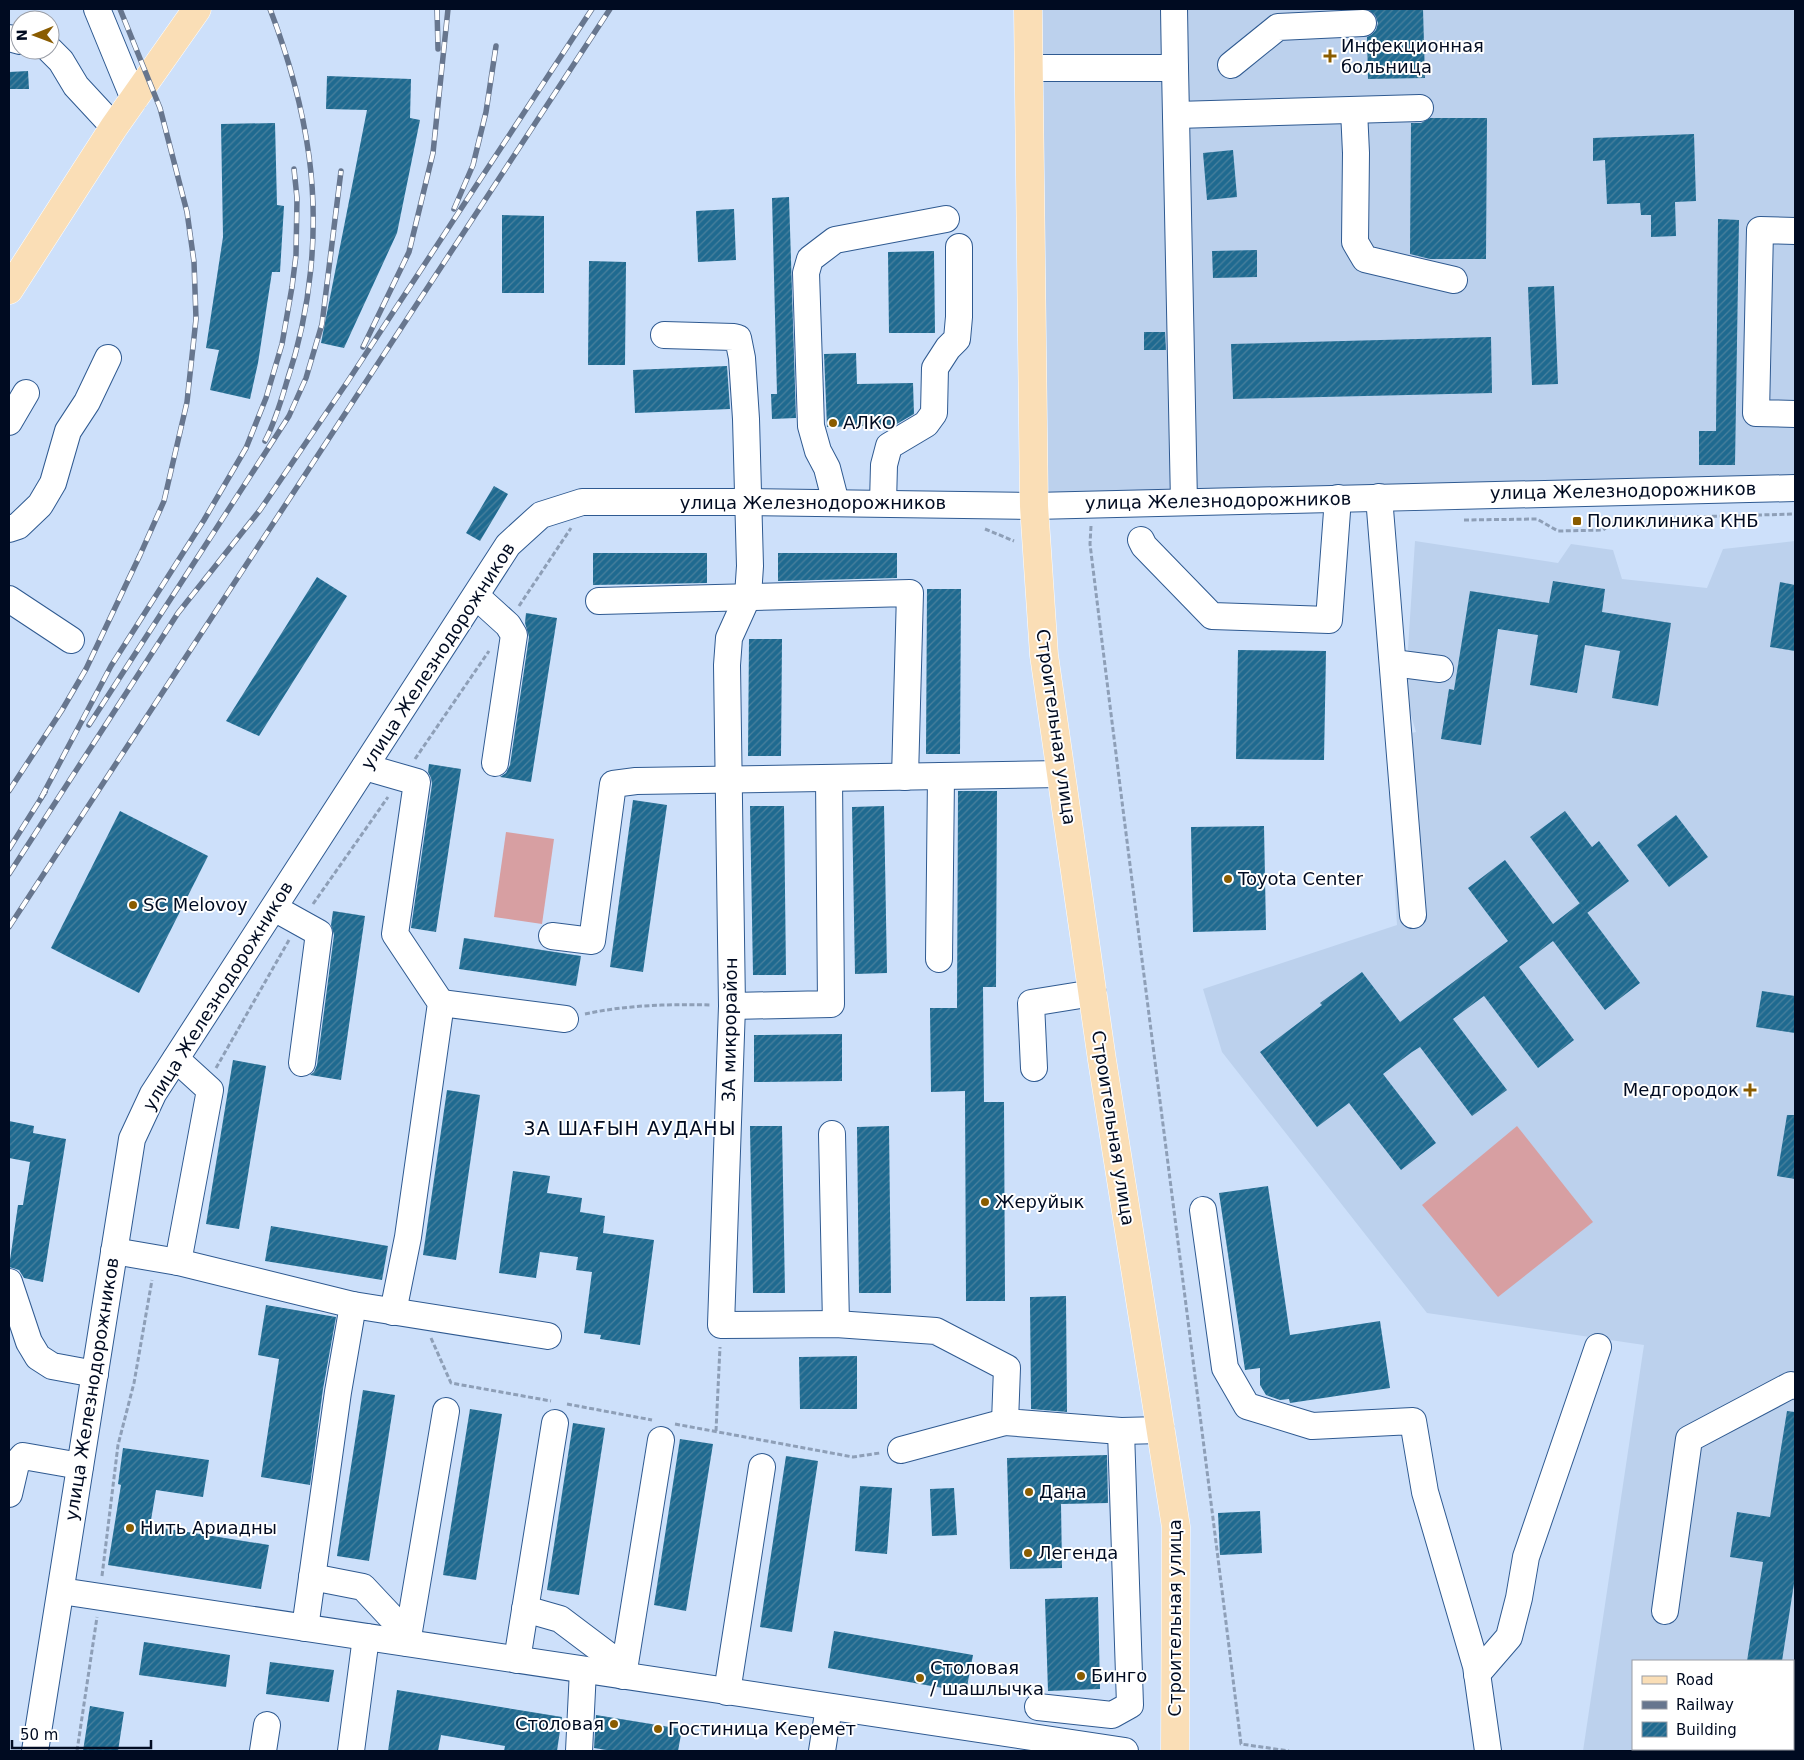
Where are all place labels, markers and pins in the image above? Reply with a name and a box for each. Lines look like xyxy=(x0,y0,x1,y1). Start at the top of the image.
place label: Инфекционная больница xyxy=(1341,35,1484,77)
marker: Инфекционная больница xyxy=(1323,49,1337,63)
place label: АЛКО xyxy=(843,412,896,433)
marker: АЛКО xyxy=(827,417,839,429)
place label: Поликлиника КНБ xyxy=(1587,510,1759,531)
marker: Поликлиника КНБ xyxy=(1571,515,1583,527)
place label: Toyota Center xyxy=(1237,868,1364,889)
marker: Toyota Center xyxy=(1222,873,1234,885)
place label: SC Melovoy xyxy=(143,894,248,915)
marker: SC Melovoy xyxy=(127,899,139,911)
place label: Медгородок xyxy=(1623,1079,1739,1100)
marker: Медгородок xyxy=(1743,1083,1757,1097)
place label: Жеруйык xyxy=(995,1191,1084,1212)
marker: Жеруйык xyxy=(979,1196,991,1208)
place label: Дана xyxy=(1039,1481,1087,1502)
marker: Дана xyxy=(1023,1486,1035,1498)
place label: Нить Ариадны xyxy=(140,1517,277,1538)
marker: Нить Ариадны xyxy=(124,1522,136,1534)
place label: Легенда xyxy=(1038,1542,1118,1563)
marker: Легенда xyxy=(1022,1547,1034,1559)
place label: Столовая / шашлычка xyxy=(930,1657,1044,1699)
place label: Бинго xyxy=(1091,1665,1147,1686)
marker: Бинго xyxy=(1075,1670,1087,1682)
marker: Столовая / шашлычка xyxy=(914,1672,926,1684)
place label: Столовая xyxy=(515,1713,604,1734)
marker: Столовая xyxy=(608,1718,620,1730)
place label: Гостиница Керемет xyxy=(668,1718,856,1739)
marker: Гостиница Керемет xyxy=(652,1723,664,1735)

